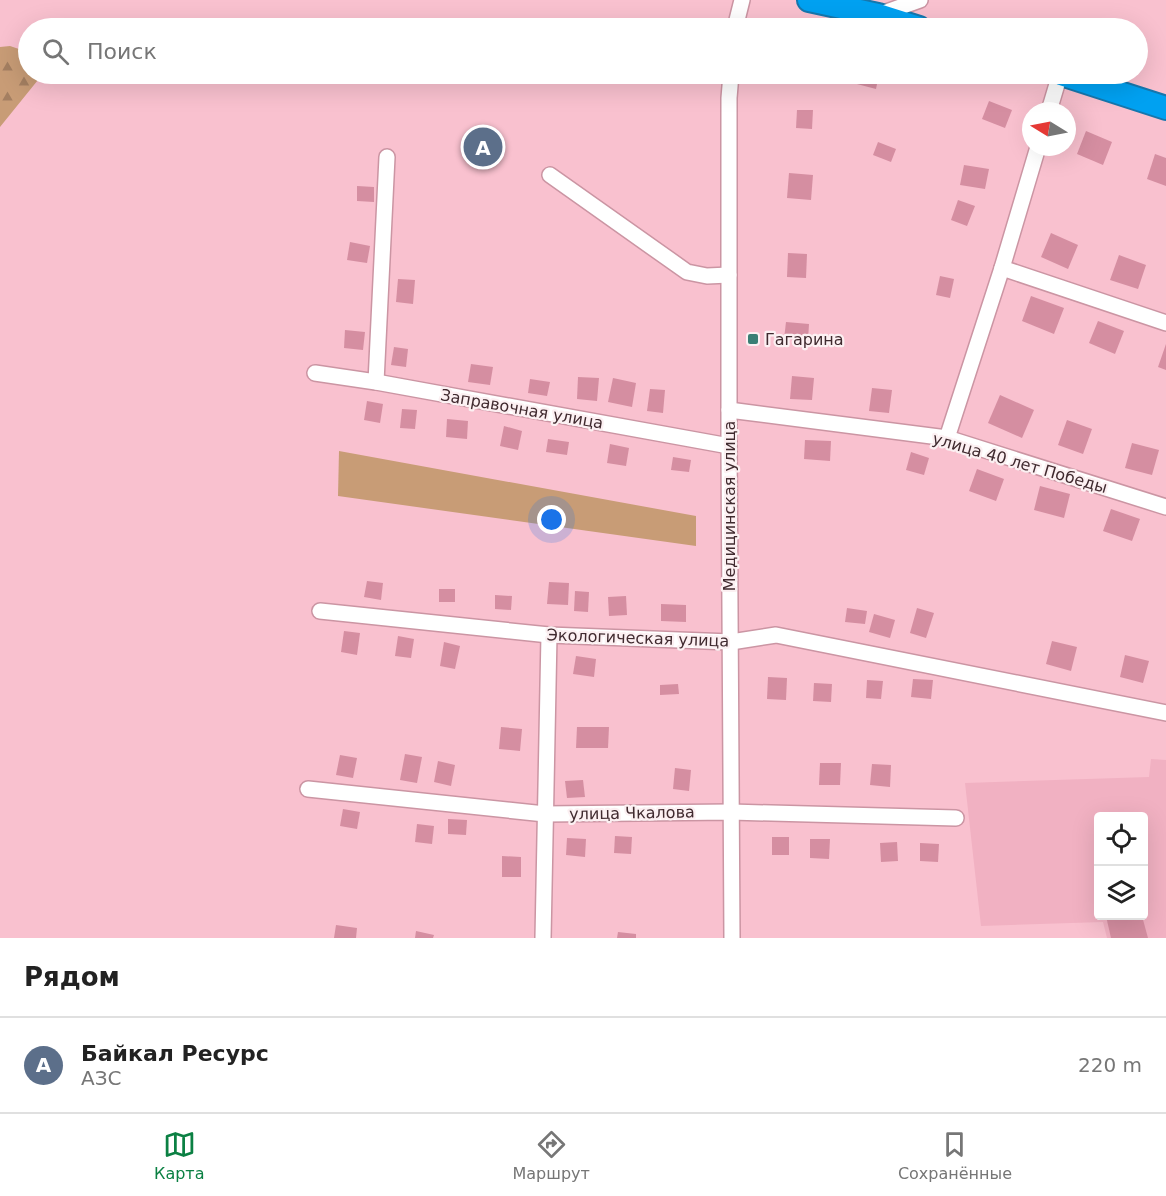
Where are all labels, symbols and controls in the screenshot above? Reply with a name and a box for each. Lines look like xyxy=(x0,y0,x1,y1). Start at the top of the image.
search box xyxy=(18,18,1148,84)
icon: search xyxy=(39,35,72,68)
text: Поиск xyxy=(87,39,157,64)
north arrow xyxy=(1022,102,1076,156)
pin: A xyxy=(464,124,502,170)
place label: Гагарина xyxy=(765,330,844,349)
marker: Гагарина xyxy=(746,332,760,346)
street label: Заправочная улица xyxy=(439,385,605,433)
street label: Медицинская улица xyxy=(720,421,739,591)
street label: улица 40 лет Победы xyxy=(930,429,1110,497)
your location xyxy=(537,505,566,534)
street label: Экологическая улица xyxy=(546,625,730,651)
street label: улица Чкалова xyxy=(569,802,695,824)
map controls xyxy=(1094,812,1148,920)
button: locate xyxy=(1094,812,1148,866)
button: layers xyxy=(1094,866,1148,920)
text: Рядом xyxy=(24,962,120,992)
text: Байкал Ресурс xyxy=(81,1041,269,1066)
text: A xyxy=(36,1053,51,1077)
text: 220 m xyxy=(1078,1053,1142,1077)
text: АЗС xyxy=(81,1066,121,1090)
tab: Карта xyxy=(154,1128,204,1183)
tab: Маршрут xyxy=(513,1128,590,1183)
tab: Сохранённые xyxy=(898,1128,1012,1183)

